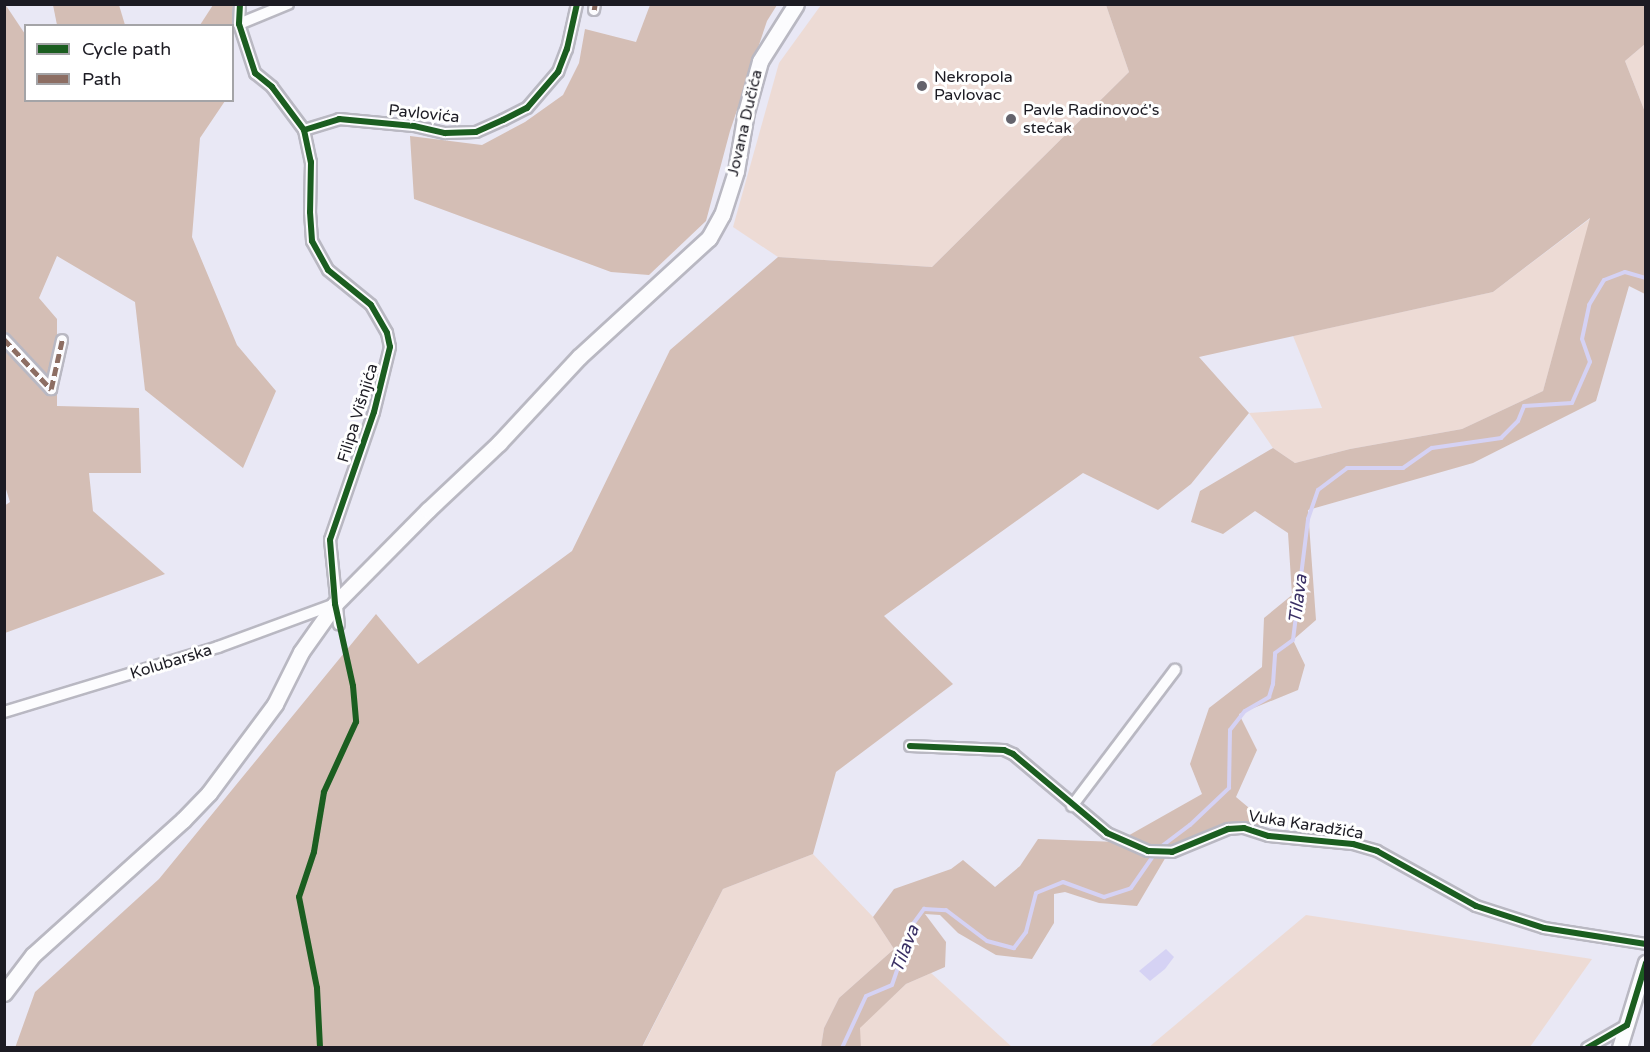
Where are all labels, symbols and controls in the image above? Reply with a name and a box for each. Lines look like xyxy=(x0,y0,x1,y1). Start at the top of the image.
legend xyxy=(24,24,234,102)
text: Cycle path xyxy=(82,38,171,60)
place label: Nekropola Pavlovac xyxy=(934,67,1013,105)
text: Path xyxy=(82,68,121,90)
street label: Jovana Dučića xyxy=(723,68,767,178)
marker: Nekropola Pavlovac xyxy=(915,79,929,93)
place label: Pavle Radinovoć's stećak xyxy=(1023,100,1160,138)
street label: Pavlovića xyxy=(388,101,460,127)
marker: Pavle Radinovoć's stećak xyxy=(1004,112,1018,126)
street label: Filipa Višnjića xyxy=(334,361,382,465)
water label: Tilava xyxy=(1284,573,1312,625)
street label: Kolubarska xyxy=(128,640,214,684)
street label: Vuka Karadžića xyxy=(1247,806,1365,844)
water label: Tilava xyxy=(886,922,924,976)

